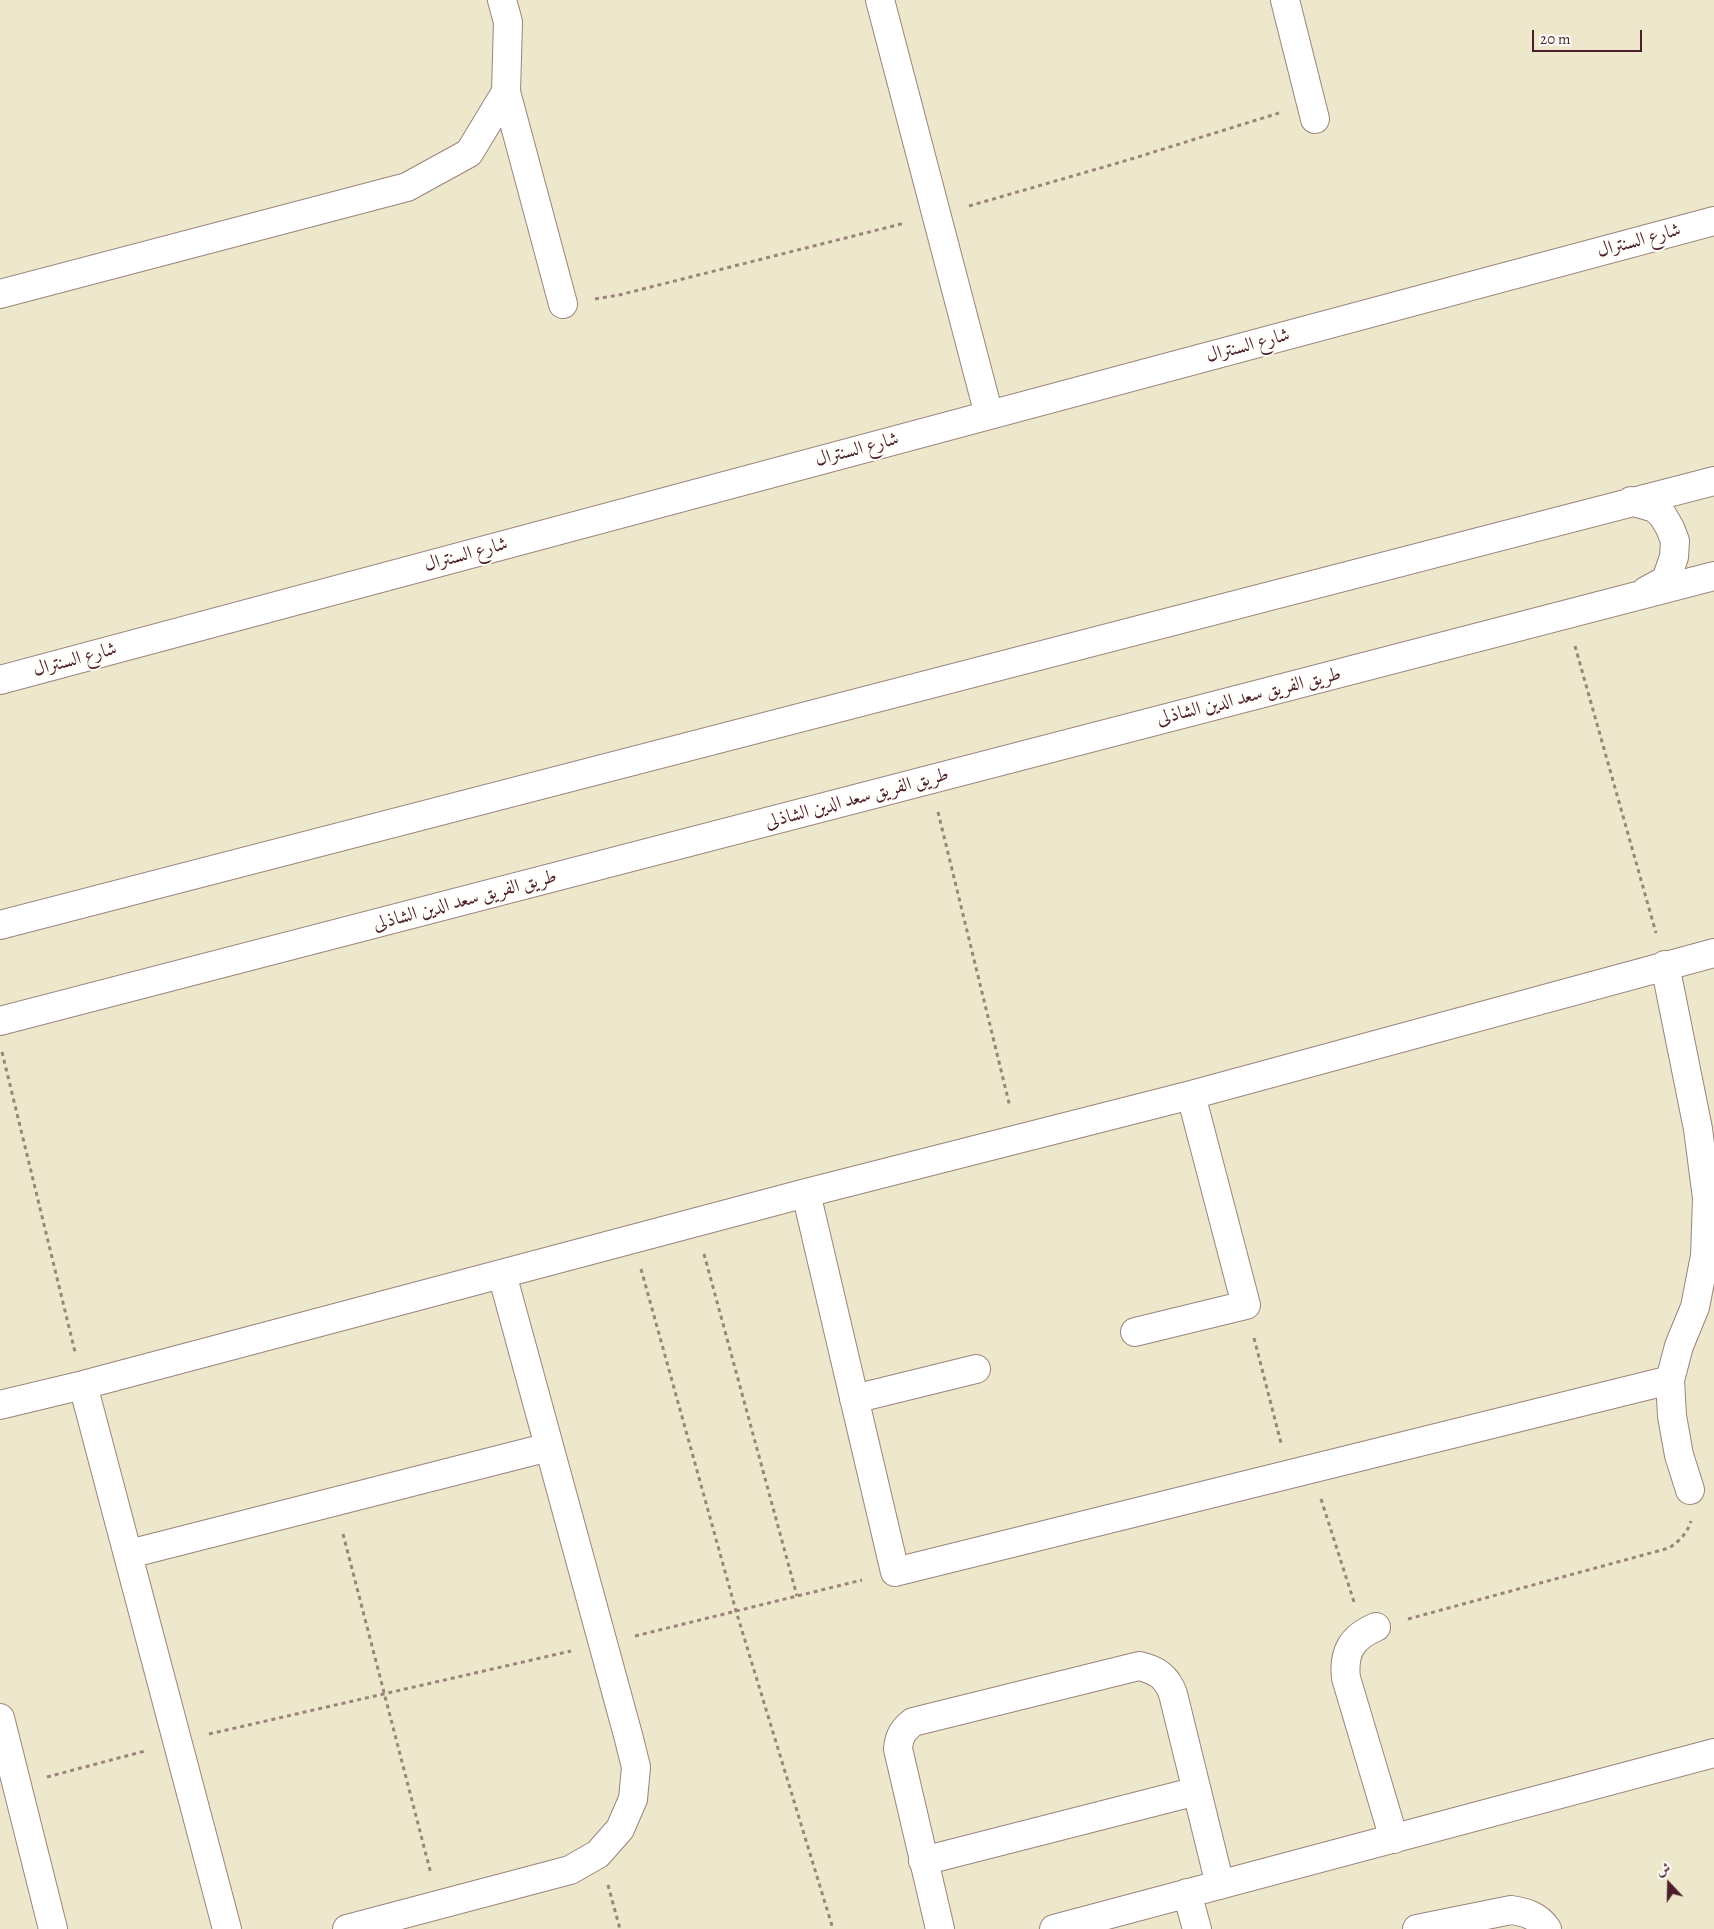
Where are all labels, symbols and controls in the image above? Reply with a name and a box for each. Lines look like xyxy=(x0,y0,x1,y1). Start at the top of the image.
scale bar xyxy=(1534,20,1644,52)
text: 20 m xyxy=(1540,29,1571,49)
street label: شارع السنترال xyxy=(1595,219,1683,263)
street label: شارع السنترال xyxy=(1204,324,1292,368)
street label: شارع السنترال xyxy=(813,428,901,472)
street label: شارع السنترال xyxy=(422,533,510,577)
street label: شارع السنترال xyxy=(31,638,119,682)
street label: طريق الفريق سعد الدين الشاذلى xyxy=(1154,663,1344,731)
street label: طريق الفريق سعد الدين الشاذلى xyxy=(763,763,951,835)
street label: طريق الفريق سعد الدين الشاذلى xyxy=(371,865,559,937)
text: ش xyxy=(1654,1858,1673,1881)
north arrow xyxy=(1644,1859,1694,1909)

